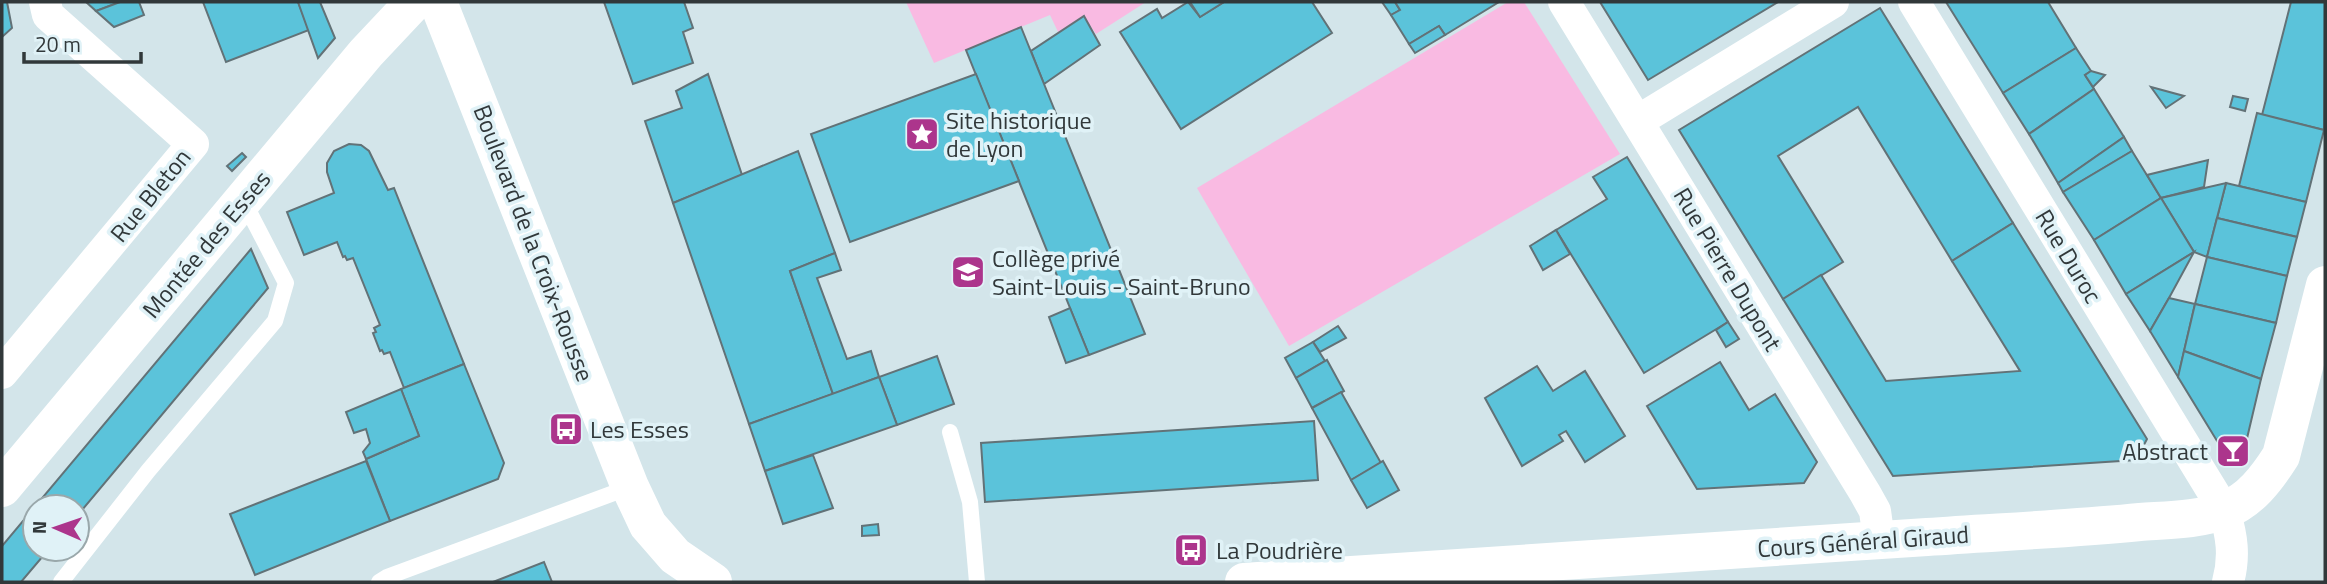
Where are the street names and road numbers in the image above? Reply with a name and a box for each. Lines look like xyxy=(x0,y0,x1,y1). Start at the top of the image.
street label: Boulevard de la Croix-Rousse xyxy=(465,99,603,387)
street label: Rue Bleton xyxy=(101,140,199,250)
street label: Montée des Esses xyxy=(133,162,279,326)
street label: Rue Pierre Dupont xyxy=(1665,180,1791,358)
street label: Rue Duroc xyxy=(2027,202,2111,310)
street label: Cours Général Giraud xyxy=(1756,516,1970,566)

